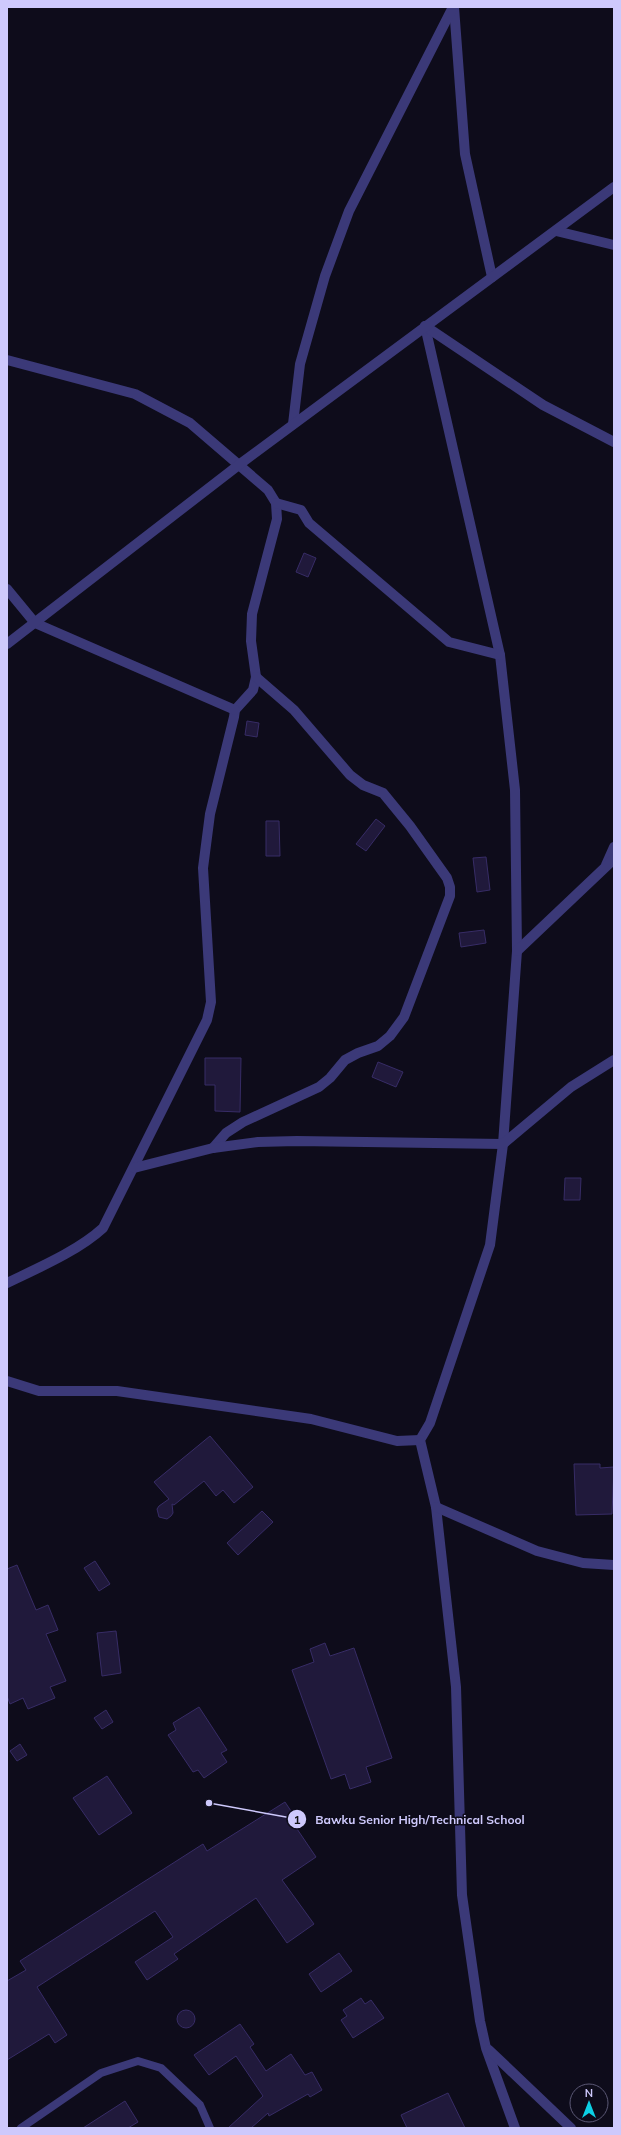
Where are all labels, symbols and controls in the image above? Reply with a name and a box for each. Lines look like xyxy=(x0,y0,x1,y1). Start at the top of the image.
callout: Bawku Senior High/Technical School xyxy=(287,1807,533,1831)
text: 1 xyxy=(293,1812,301,1827)
text: Bawku Senior High/Technical School xyxy=(315,1812,525,1827)
north arrow xyxy=(569,2083,609,2123)
text: N xyxy=(585,2086,593,2100)

